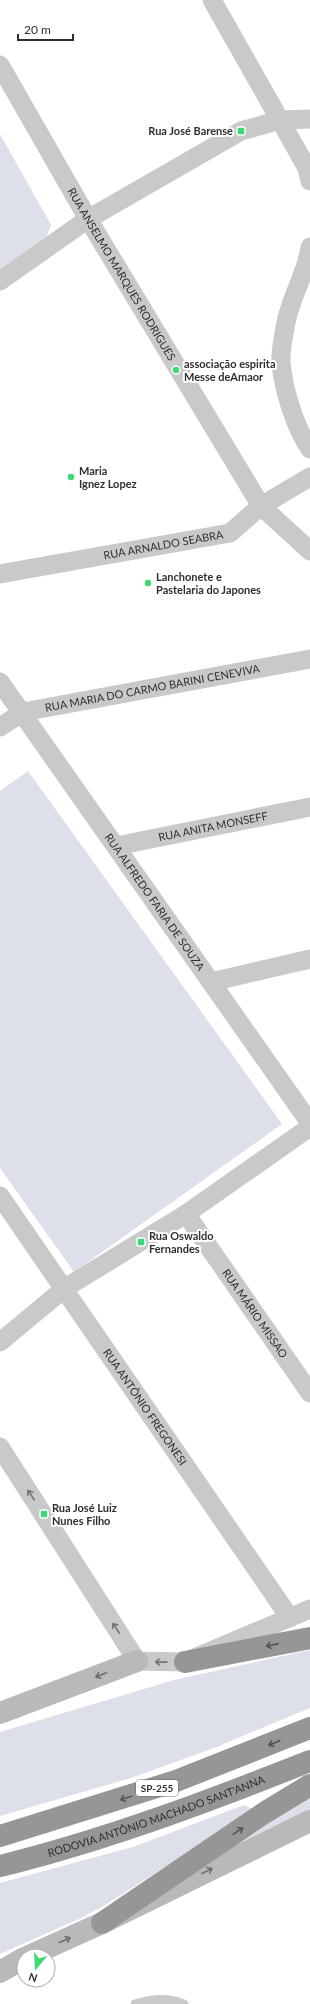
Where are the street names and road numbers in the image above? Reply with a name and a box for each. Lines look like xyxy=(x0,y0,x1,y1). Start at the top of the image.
street label: RUA ANSELMO MARQUES RODRIGUES xyxy=(65,185,179,363)
street label: RUA ARNALDO SEABRA xyxy=(102,527,225,561)
street label: RUA MARIA DO CARMO BARINI CENEVIVA xyxy=(44,661,261,714)
street label: RUA ANITA MONSEFF xyxy=(157,809,269,843)
street label: RUA ALFREDO FARIA DE SOUZA xyxy=(103,831,208,973)
street label: RUA MÁRIO MISSAO xyxy=(220,1266,291,1360)
street label: RUA ANTÔNIO FREGONESI xyxy=(101,1346,190,1467)
street label: RODOVIA ANTÔNIO MACHADO SANT'ANNA xyxy=(46,1772,267,1859)
road number: SP-255 xyxy=(136,1780,178,1796)

